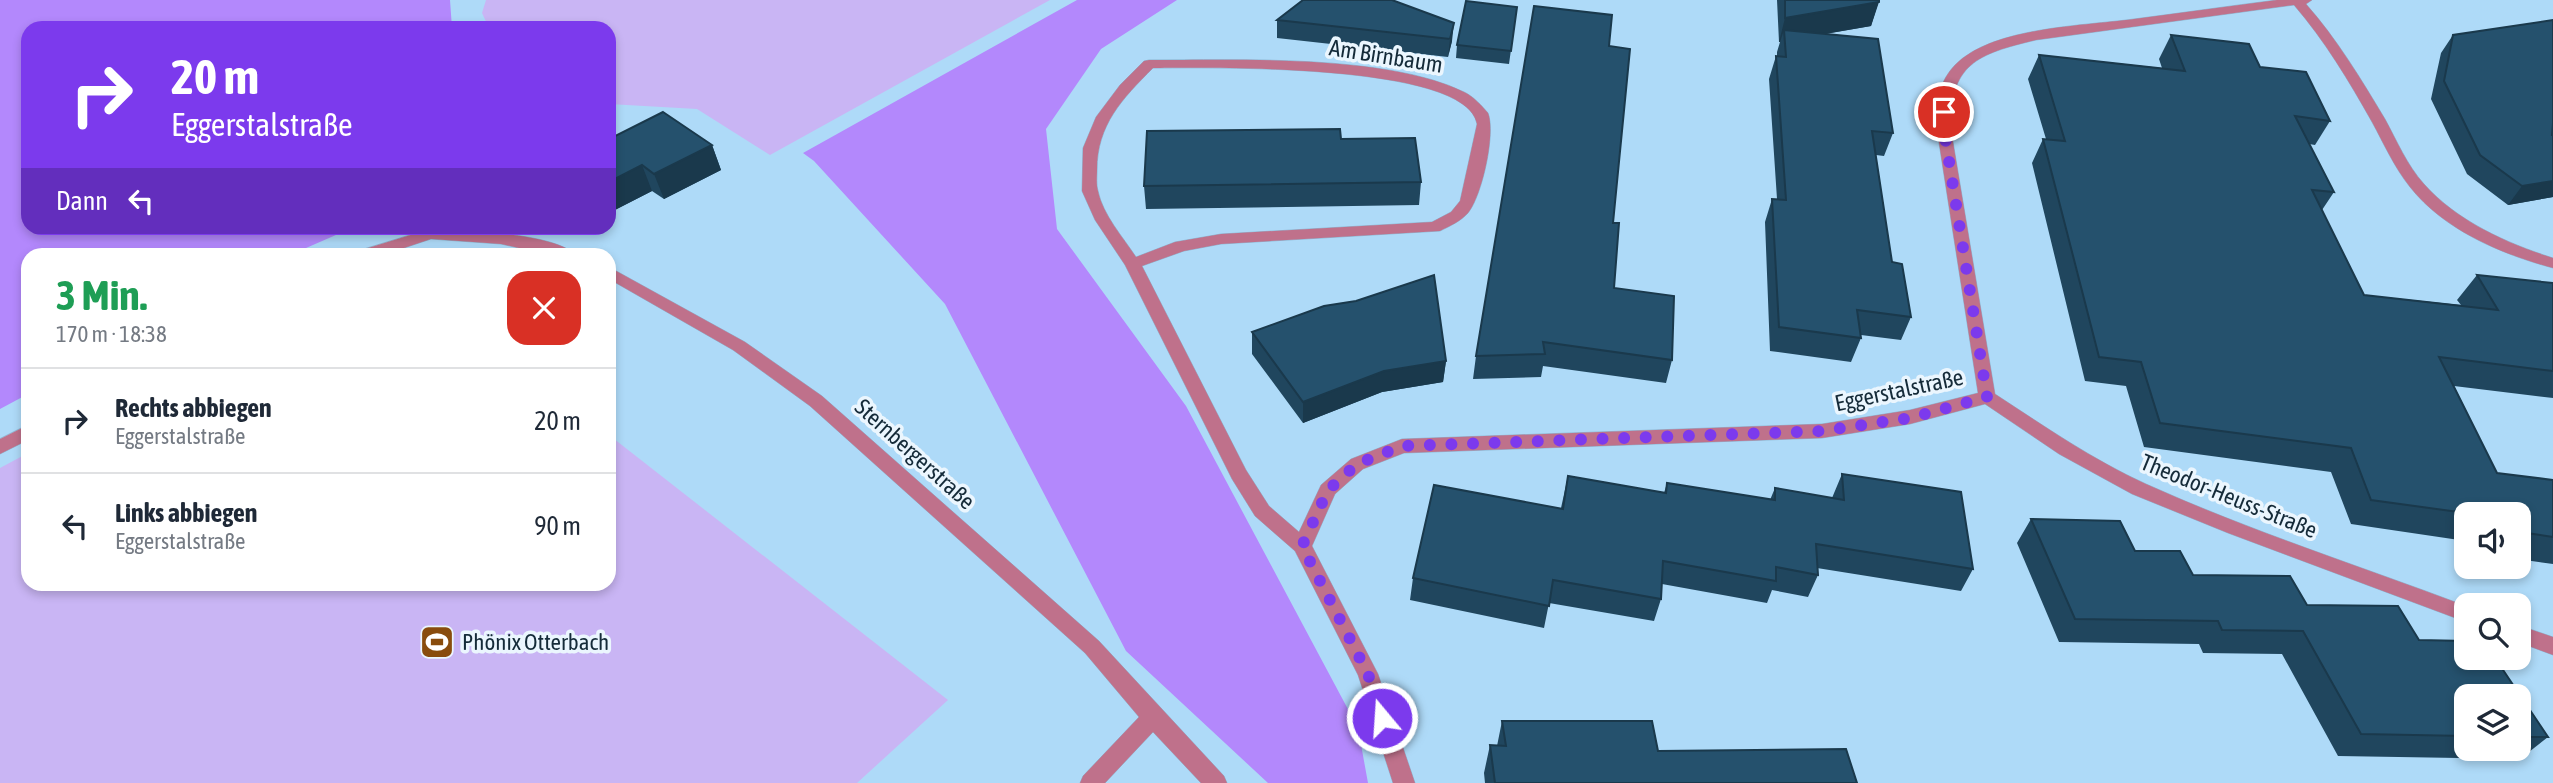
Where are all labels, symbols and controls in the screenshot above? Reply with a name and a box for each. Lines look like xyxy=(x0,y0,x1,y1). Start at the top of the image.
street label: Am Birnbaum xyxy=(1327,34,1445,78)
text: 20 m xyxy=(171,48,259,104)
icon: right xyxy=(56,49,147,140)
pin xyxy=(1914,82,1974,142)
icon: arrive xyxy=(1925,93,1963,131)
text: Eggerstalstraße xyxy=(171,106,352,143)
icon: left xyxy=(122,182,160,220)
text: Dann xyxy=(56,186,108,216)
text: 3 Min. xyxy=(56,271,147,319)
button: close xyxy=(507,271,581,345)
text: 170 m · 18:38 xyxy=(56,321,167,347)
street label: Eggerstalstraße xyxy=(1833,364,1965,416)
text: Rechts abbiegen xyxy=(115,393,272,423)
street label: Sternbergerstraße xyxy=(850,394,980,514)
icon: right xyxy=(56,402,94,440)
text: 20 m xyxy=(534,406,581,436)
text: Eggerstalstraße xyxy=(115,423,245,449)
street label: Theodor-Heuss-Straße xyxy=(2137,449,2321,543)
text: Links abbiegen xyxy=(115,498,257,528)
map controls xyxy=(2454,502,2531,761)
button: sound xyxy=(2454,502,2531,579)
icon: left xyxy=(56,507,94,545)
text: 90 m xyxy=(534,511,581,541)
text: Eggerstalstraße xyxy=(115,528,245,554)
button: search xyxy=(2454,593,2531,670)
sports icon: Phönix Otterbach xyxy=(418,623,456,661)
place label: Phönix Otterbach xyxy=(462,629,609,655)
position arrow xyxy=(1345,681,1419,755)
button: layers xyxy=(2454,684,2531,761)

